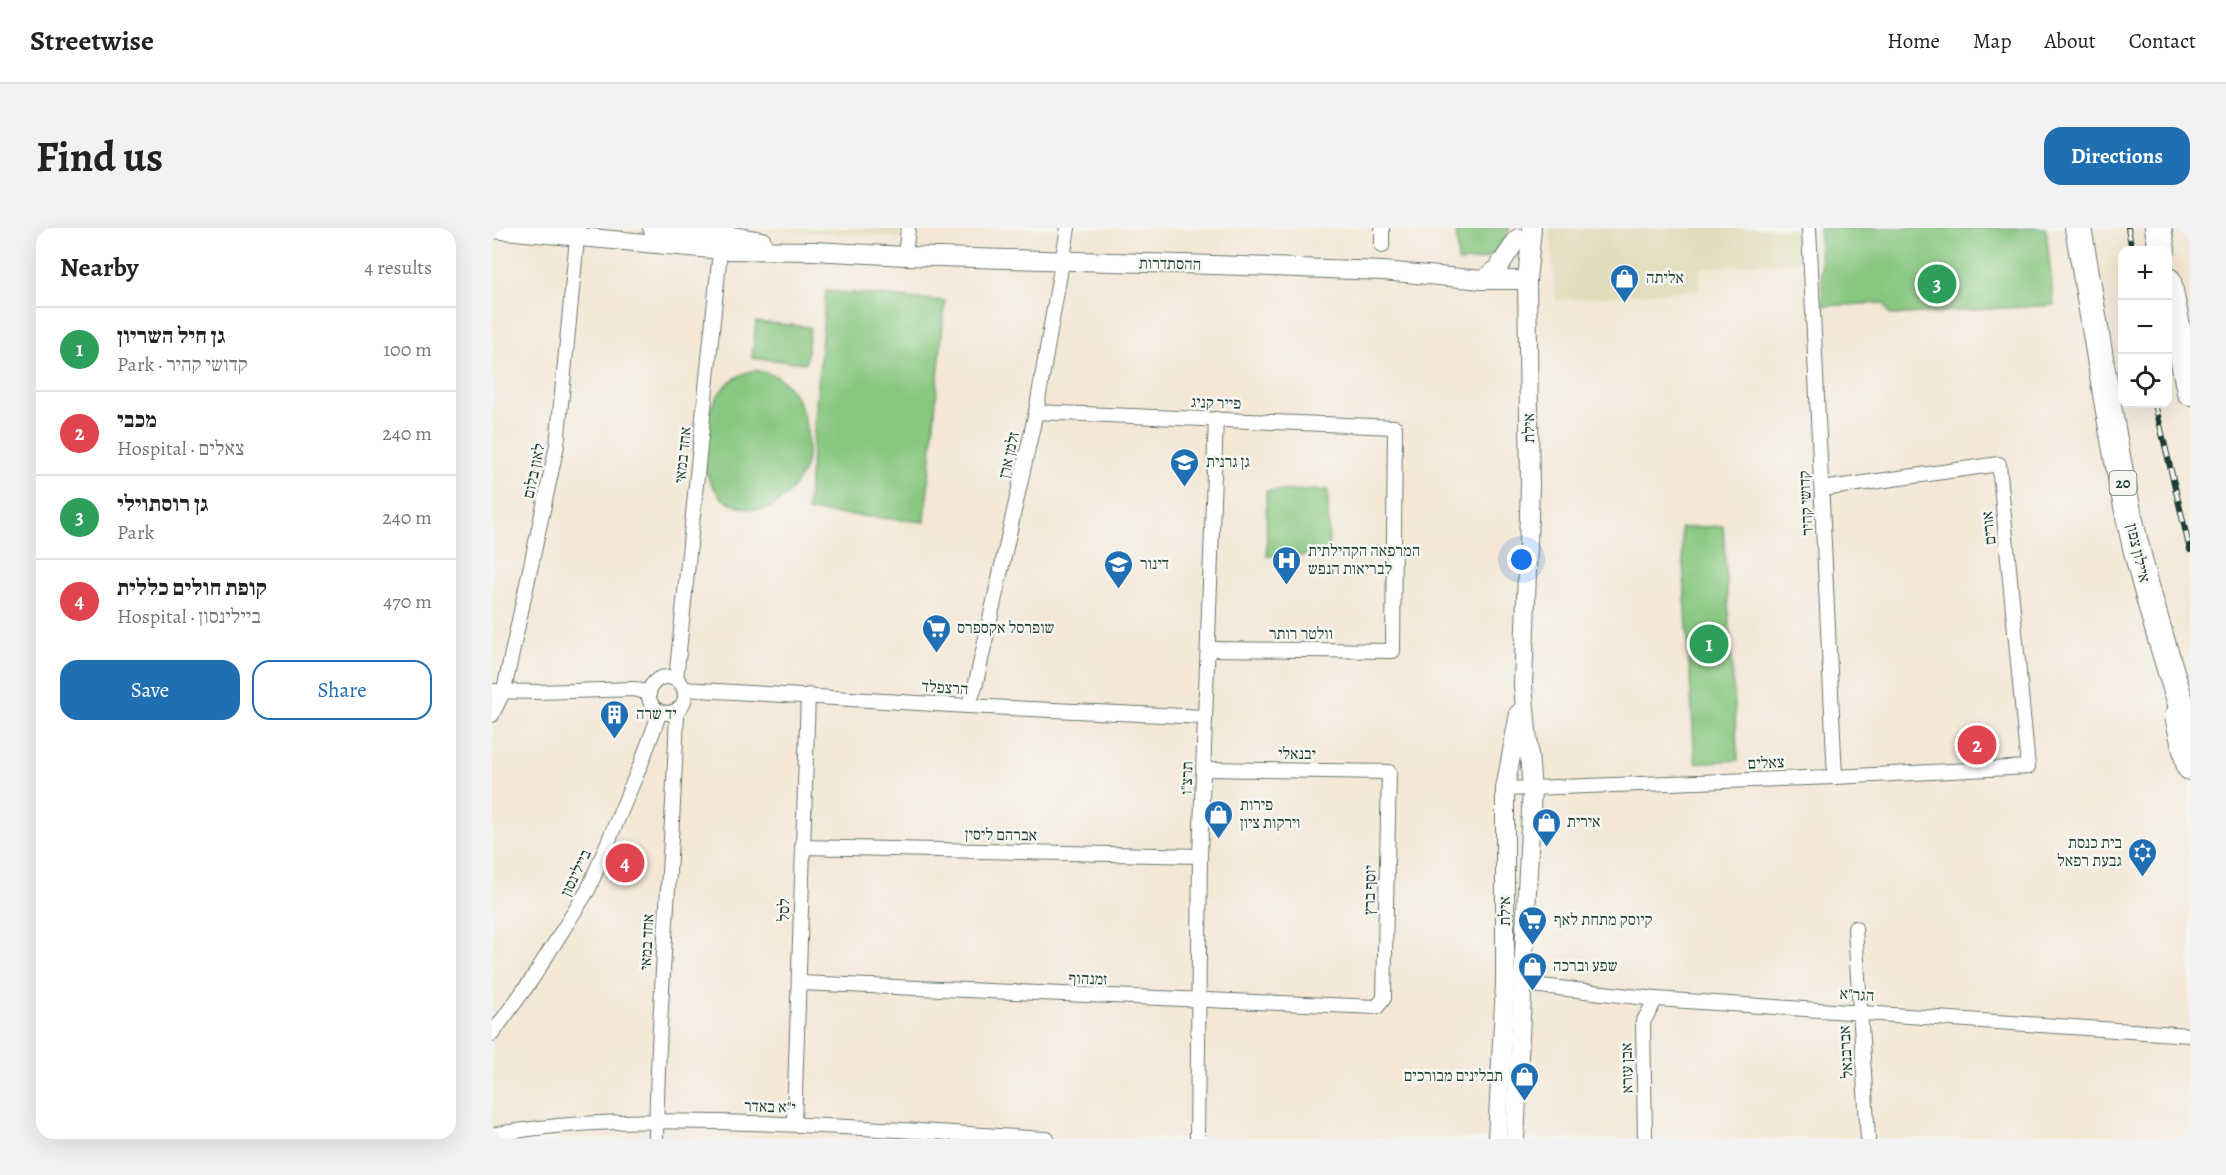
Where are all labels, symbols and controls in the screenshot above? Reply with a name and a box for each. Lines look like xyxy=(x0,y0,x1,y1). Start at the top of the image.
text: Streetwise xyxy=(30,22,154,60)
text: Home xyxy=(1887,27,1940,55)
text: Map xyxy=(1973,27,2011,55)
text: About xyxy=(2044,27,2096,55)
text: Contact xyxy=(2129,27,2196,55)
button: Directions xyxy=(2044,127,2190,185)
text: Find us xyxy=(36,128,163,185)
map controls xyxy=(2118,246,2172,408)
button: + xyxy=(2118,246,2172,300)
text: Nearby xyxy=(60,250,139,285)
street label: ההסתדרות xyxy=(1139,252,1201,276)
text: 4 results xyxy=(364,254,432,281)
shop icon: אליתה xyxy=(1609,262,1641,304)
pin: 3 xyxy=(1918,262,1956,306)
place label: אליתה xyxy=(1646,267,1684,289)
button: − xyxy=(2118,300,2172,354)
text: גן חיל השריון xyxy=(117,321,225,351)
text: 1 xyxy=(76,336,83,363)
text: 100 m xyxy=(383,336,432,363)
text: Park · קדושי קהיר xyxy=(117,351,248,378)
button: locate xyxy=(2118,354,2172,408)
street label: פייר קניג xyxy=(1190,391,1242,415)
text: מכבי xyxy=(117,405,157,435)
street label: אילת xyxy=(1518,413,1540,443)
text: 2 xyxy=(75,420,84,447)
text: 240 m xyxy=(382,420,432,447)
street label: אחד במאי xyxy=(669,426,697,484)
street label: זלמן ארן xyxy=(993,430,1025,480)
text: Hospital · צאלים xyxy=(117,435,244,462)
street label: לאון בלום xyxy=(517,441,551,501)
school or university icon: גן גרנית xyxy=(1169,446,1201,488)
place label: גן גרנית xyxy=(1206,451,1250,473)
street label: קדושי קהיר xyxy=(1793,470,1819,536)
road number: 20 xyxy=(2110,471,2136,495)
text: גן רוסתוילי xyxy=(117,489,208,519)
text: 3 xyxy=(75,504,84,531)
text: 240 m xyxy=(382,504,432,531)
street label: אורים xyxy=(1976,510,2002,546)
text: Park xyxy=(117,519,155,546)
street label: איילון צפון xyxy=(2121,521,2155,585)
place label: המרפאה הקהילתית לבריאות הנפש xyxy=(1308,540,1420,580)
hospital icon: המרפאה הקהילתית לבריאות הנפש xyxy=(1271,544,1303,586)
your location xyxy=(1507,545,1536,574)
school or university icon: דינור xyxy=(1103,548,1135,590)
place label: דינור xyxy=(1140,553,1169,575)
text: קופת חולים כללית xyxy=(117,573,267,603)
text: 4 xyxy=(75,588,84,615)
text: 470 m xyxy=(383,588,432,615)
text: Hospital · ביילינסון xyxy=(117,603,261,630)
supermarket icon: שופרסל אקספרס xyxy=(920,612,952,654)
place label: שופרסל אקספרס xyxy=(957,617,1055,639)
pin: 1 xyxy=(1690,622,1728,666)
street label: וולטר רותר xyxy=(1269,623,1333,645)
button: Save xyxy=(60,660,240,720)
button: Share xyxy=(252,660,432,720)
street label: הרצפלד xyxy=(921,675,969,701)
building icon: יד שרה xyxy=(599,698,631,740)
place label: יד שרה xyxy=(636,703,677,725)
pin: 2 xyxy=(1958,722,1996,768)
street label: יבנאלי xyxy=(1278,743,1316,765)
street label: צאלים xyxy=(1747,751,1785,775)
street label: תרצ"ו xyxy=(1175,761,1199,795)
place label: פירות וירקות ציון xyxy=(1240,794,1301,834)
shop icon: פירות וירקות ציון xyxy=(1203,798,1235,840)
shop icon: אירית xyxy=(1530,806,1562,848)
place label: אירית xyxy=(1567,811,1601,833)
street label: אברהם ליסין xyxy=(965,823,1037,847)
place label: בית כנסת גבעת רפאל xyxy=(2057,832,2122,872)
synagogue icon: בית כנסת גבעת רפאל xyxy=(2127,836,2159,878)
pin: 4 xyxy=(606,840,644,886)
street label: ביילינסון xyxy=(555,846,597,900)
street label: יוסף ברץ xyxy=(1359,865,1381,915)
street label: אילת xyxy=(1494,896,1516,926)
street label: לסל xyxy=(773,898,795,922)
supermarket icon: קיוסק מתחת לאף xyxy=(1517,904,1549,946)
place label: קיוסק מתחת לאף xyxy=(1554,909,1653,931)
street label: אחד במאי xyxy=(635,913,659,971)
shop icon: שפע וברכה xyxy=(1516,950,1548,992)
place label: שפע וברכה xyxy=(1553,955,1618,977)
street label: זמנהוף xyxy=(1068,967,1108,991)
street label: הגר"א xyxy=(1839,983,1875,1007)
street label: אברבנאל xyxy=(1834,1025,1858,1079)
street label: אבן עזרא xyxy=(1616,1042,1638,1094)
shop icon: תבלינים מבורכים xyxy=(1508,1060,1540,1102)
place label: תבלינים מבורכים xyxy=(1404,1065,1503,1087)
street label: י"א באדר xyxy=(744,1095,796,1119)

